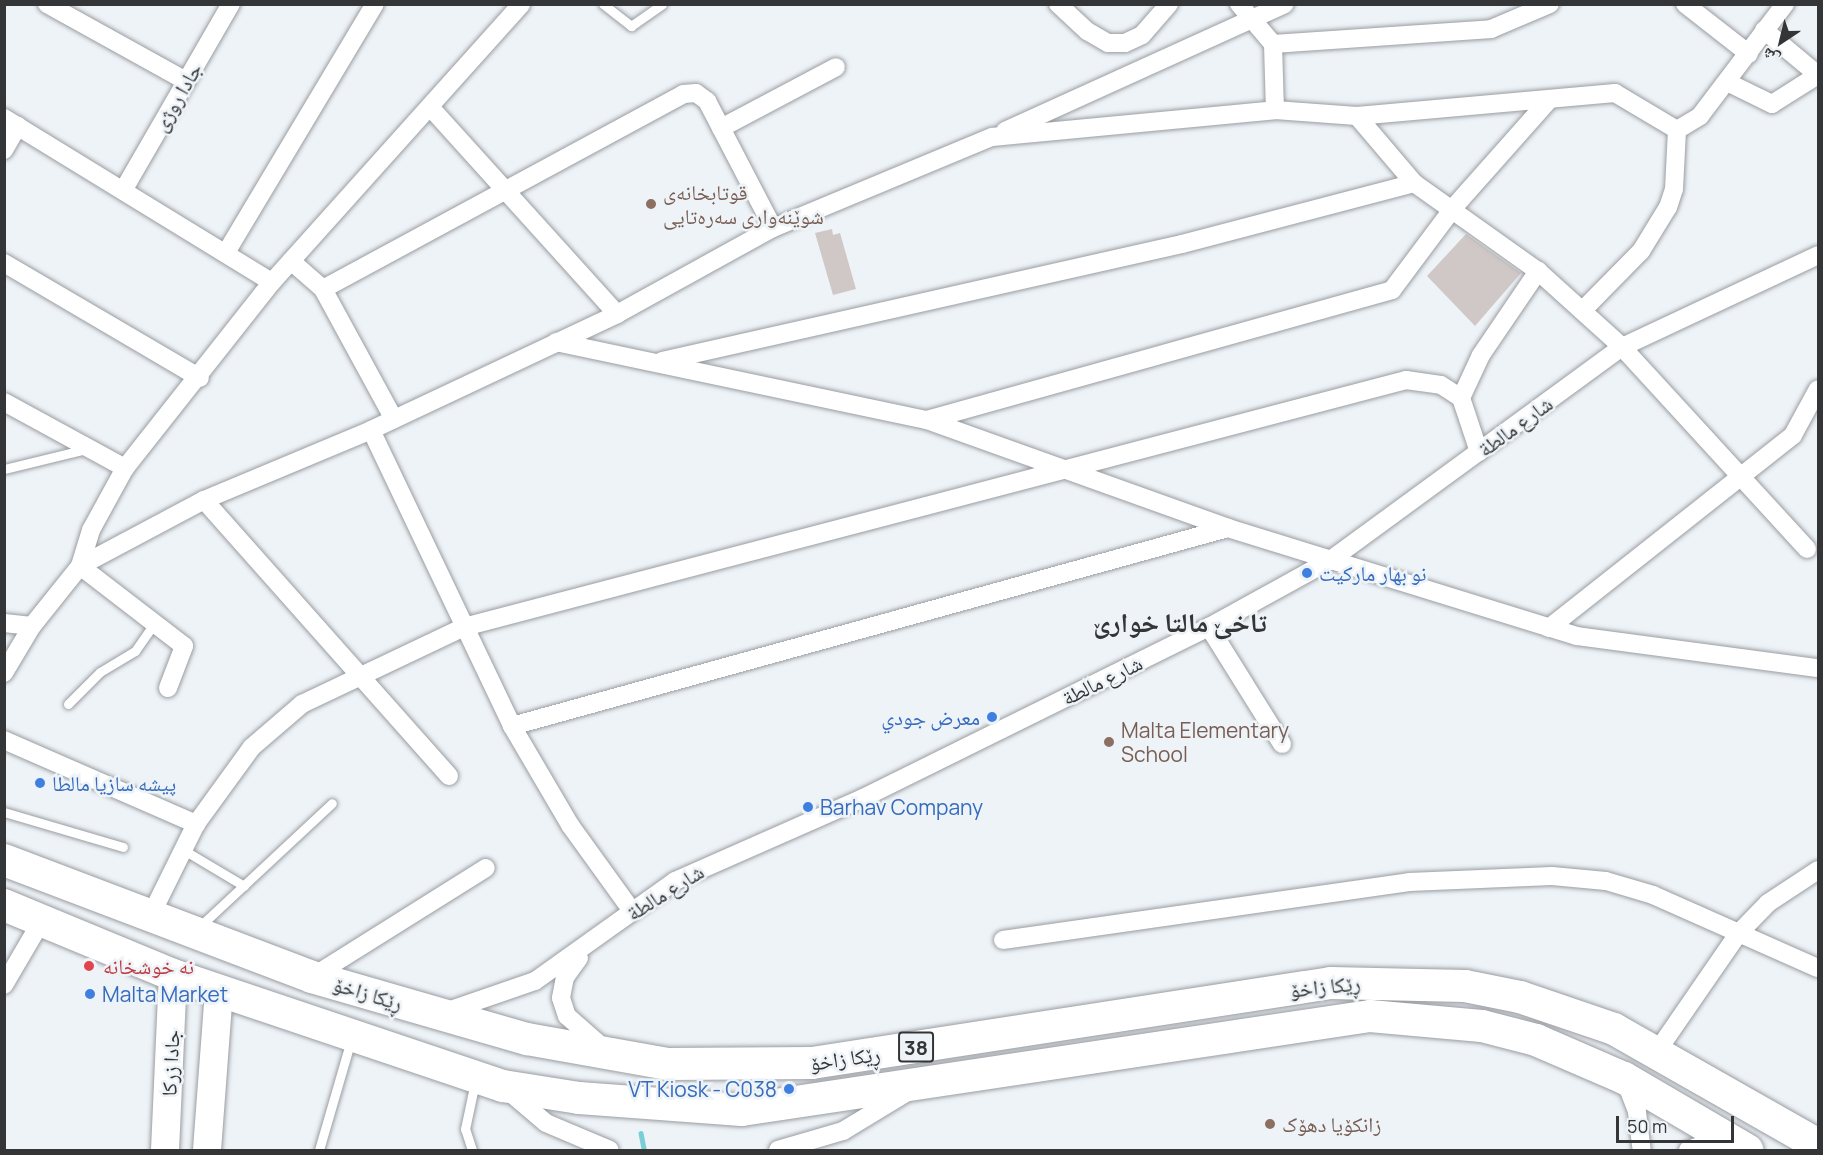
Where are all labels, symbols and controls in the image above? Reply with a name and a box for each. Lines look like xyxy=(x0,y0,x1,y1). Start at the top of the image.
north arrow xyxy=(1751,12,1811,72)
text: ش xyxy=(1757,43,1784,71)
street label: جادا روژی xyxy=(147,58,207,136)
place label: قوتابخانەی شوێنەواری سەرەتایی xyxy=(663,179,824,229)
marker: قوتابخانەی شوێنەواری سەرەتایی xyxy=(644,197,658,211)
street label: شارع مالطة xyxy=(1473,390,1557,462)
place label: نو بهار ماركيت xyxy=(1319,560,1427,586)
marker: نو بهار ماركيت xyxy=(1300,566,1314,580)
district label: تاخێ مالتا خوارێ xyxy=(1093,606,1267,638)
street label: شارع مالطة xyxy=(1058,650,1146,710)
place label: معرض جودي xyxy=(881,704,980,730)
marker: معرض جودي xyxy=(985,710,999,724)
place label: Malta Elementary School xyxy=(1121,717,1289,767)
marker: Malta Elementary School xyxy=(1102,735,1116,749)
place label: پيشه سازيا مالطا xyxy=(52,770,176,796)
marker: پيشه سازيا مالطا xyxy=(33,776,47,790)
place label: Barhav Company xyxy=(820,794,983,820)
marker: Barhav Company xyxy=(801,800,815,814)
street label: شارع مالطة xyxy=(622,858,708,926)
place label: نه خوشخانه xyxy=(103,953,194,979)
marker: نه خوشخانه xyxy=(80,957,98,975)
street label: ڕێکا زاخۆ xyxy=(1289,970,1361,1002)
street label: ڕێکا زاخۆ xyxy=(330,971,406,1015)
place label: Malta Market xyxy=(102,981,228,1007)
marker: Malta Market xyxy=(83,987,97,1001)
street label: جادا زرکا xyxy=(156,1029,184,1097)
road number: 38 xyxy=(898,1030,934,1064)
street label: ڕێکا زاخۆ xyxy=(808,1041,882,1075)
place label: VT Kiosk - C038 xyxy=(628,1076,777,1102)
marker: VT Kiosk - C038 xyxy=(782,1082,796,1096)
scale bar xyxy=(1619,1104,1738,1142)
place label: زانکۆیا دهۆک xyxy=(1282,1111,1381,1137)
text: 50 m xyxy=(1627,1114,1667,1138)
marker: زانکۆیا دهۆک xyxy=(1263,1117,1277,1131)

